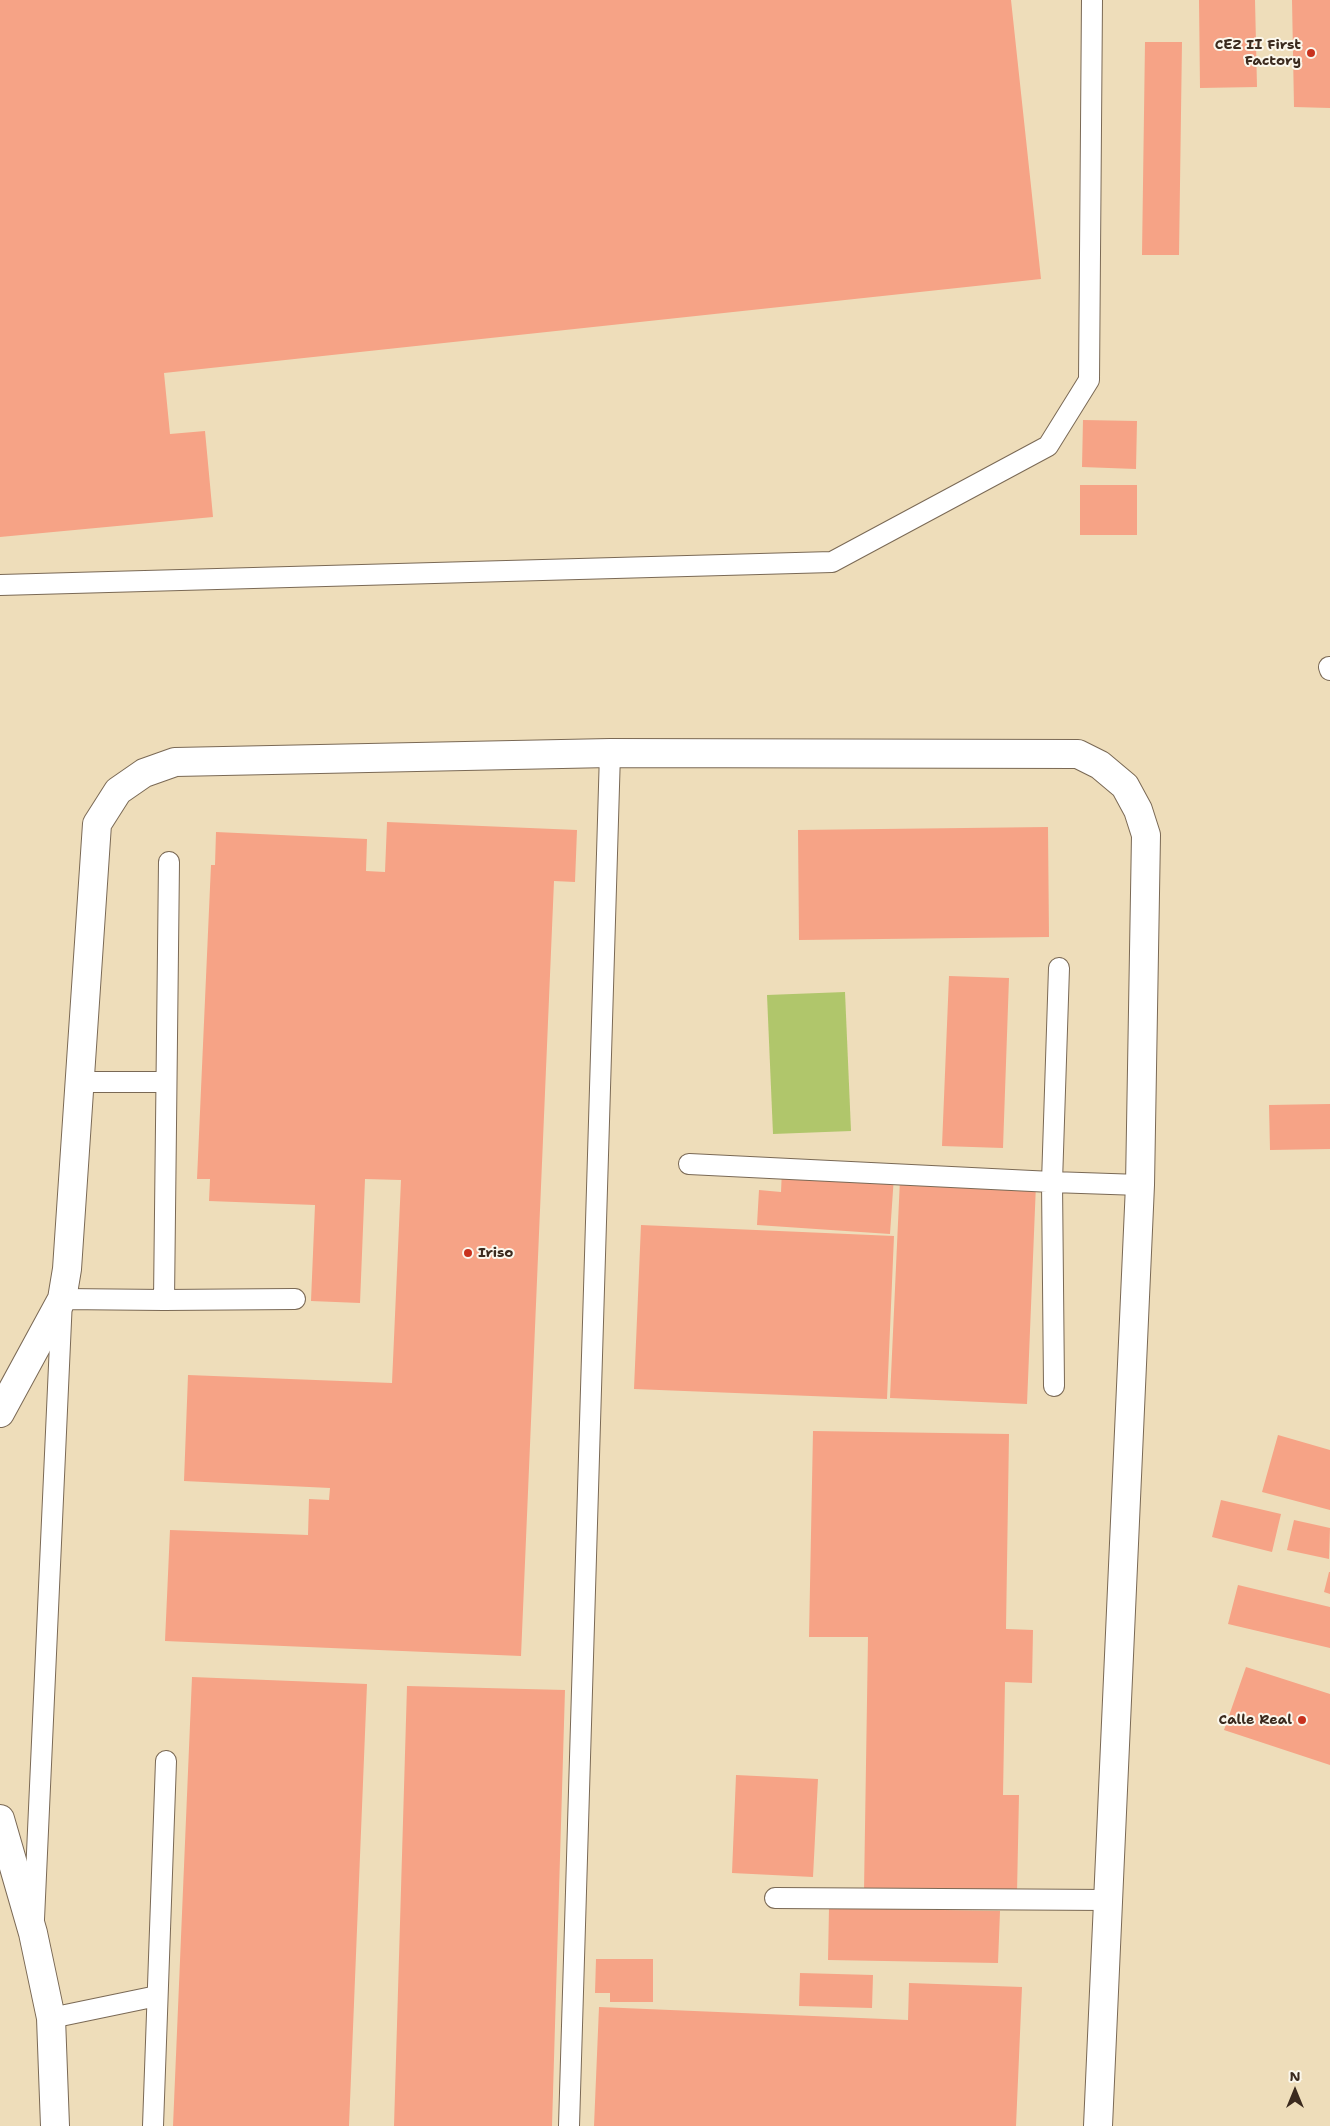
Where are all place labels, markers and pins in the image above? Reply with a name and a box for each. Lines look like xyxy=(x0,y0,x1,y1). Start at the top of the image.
place label: CEZ II First Factory xyxy=(1215,37,1301,70)
marker: CEZ II First Factory xyxy=(1305,47,1317,59)
place label: Iriso xyxy=(478,1245,513,1261)
marker: Iriso xyxy=(462,1247,474,1259)
place label: Calle Real xyxy=(1219,1712,1292,1728)
marker: Calle Real xyxy=(1296,1714,1308,1726)

